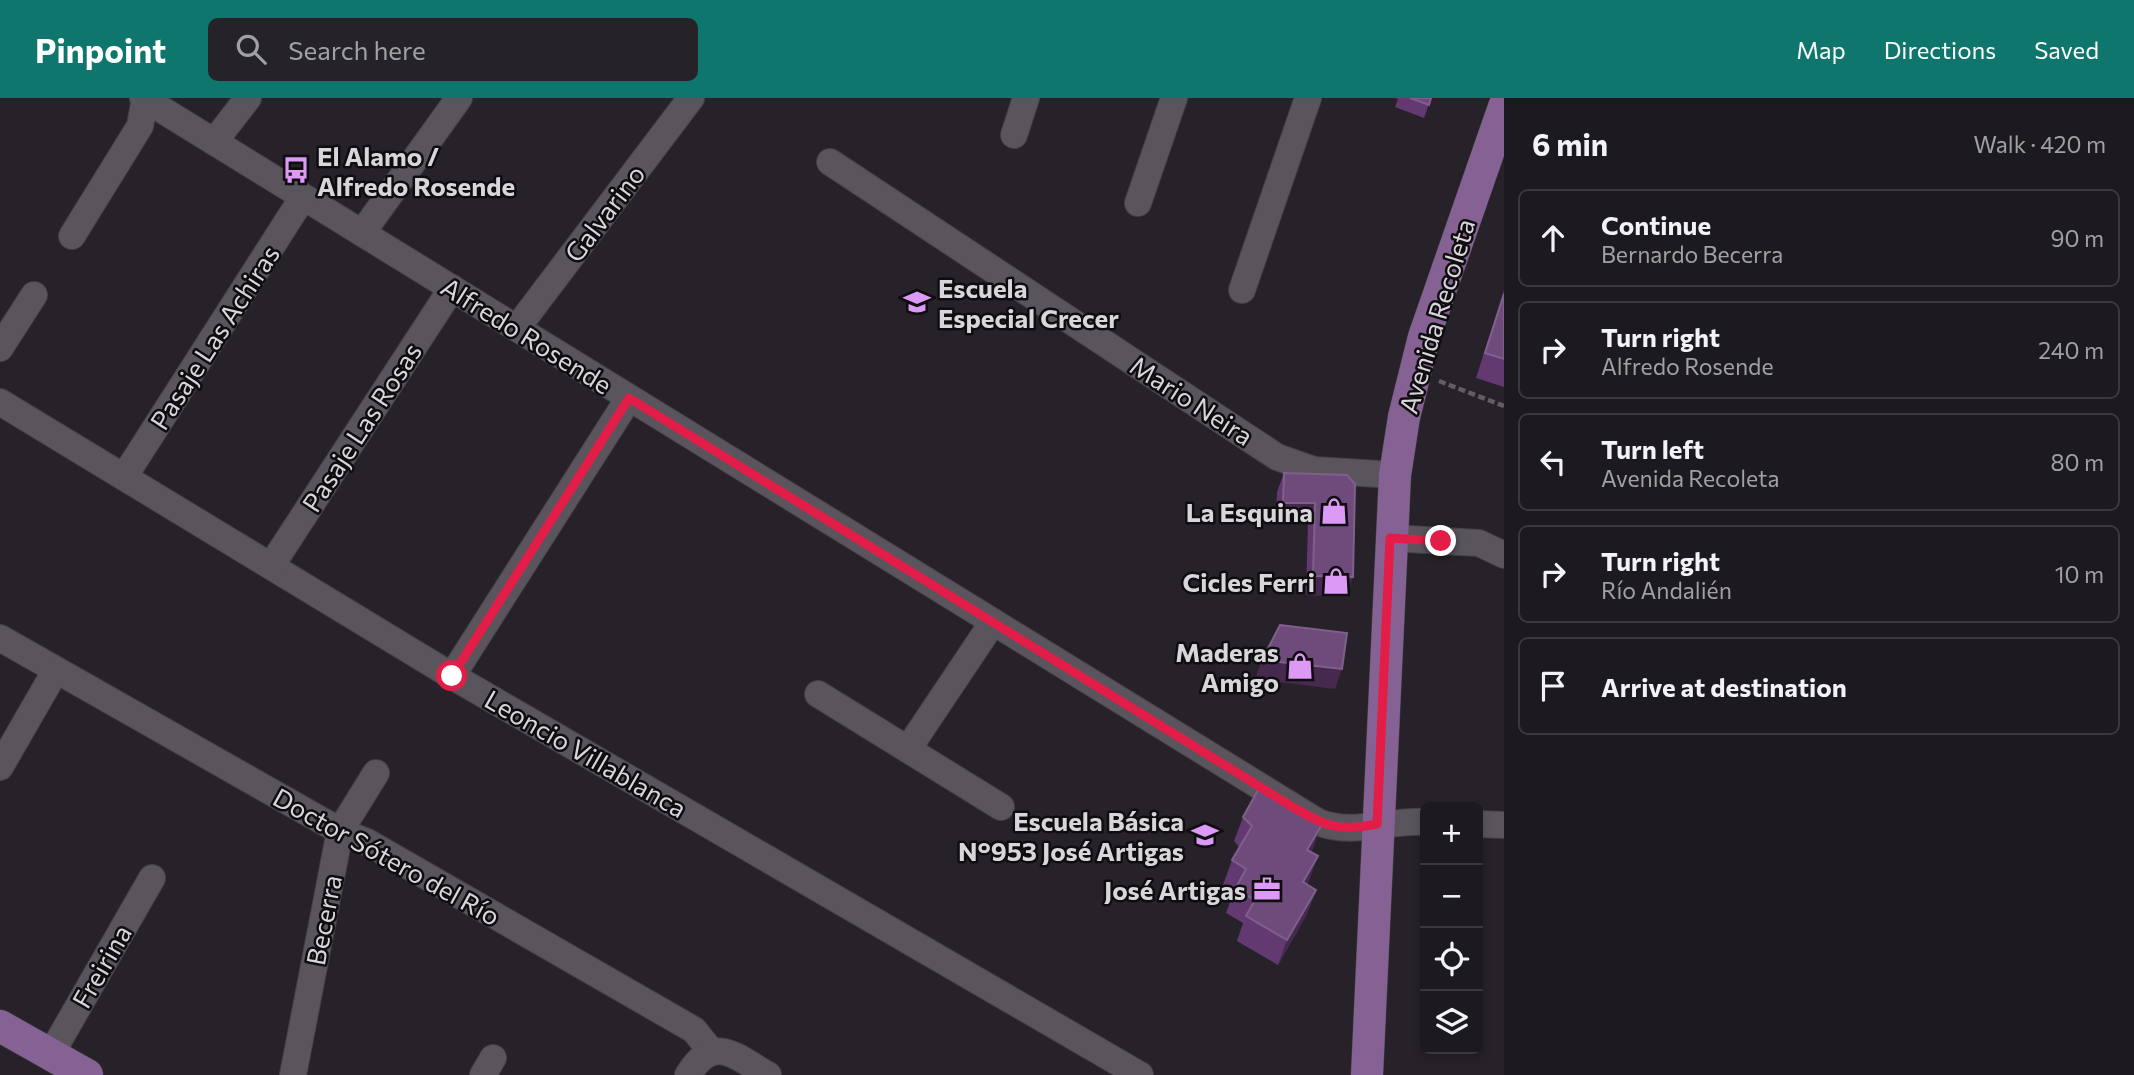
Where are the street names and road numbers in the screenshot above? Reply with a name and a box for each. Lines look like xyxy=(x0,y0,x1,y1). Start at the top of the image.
street label: Galvarino xyxy=(557,158,651,268)
street label: Avenida Recoleta xyxy=(1392,215,1480,417)
street label: Pasaje Las Achiras xyxy=(143,239,285,435)
street label: Alfredo Rosende xyxy=(436,270,618,400)
street label: Pasaje Las Rosas xyxy=(295,337,427,517)
street label: Mario Neira xyxy=(1125,349,1259,451)
street label: Leoncio Villablanca xyxy=(480,683,692,823)
street label: Doctor Sótero del Río xyxy=(268,781,506,931)
street label: Becerra xyxy=(299,872,347,968)
street label: Freirina xyxy=(65,919,137,1013)

